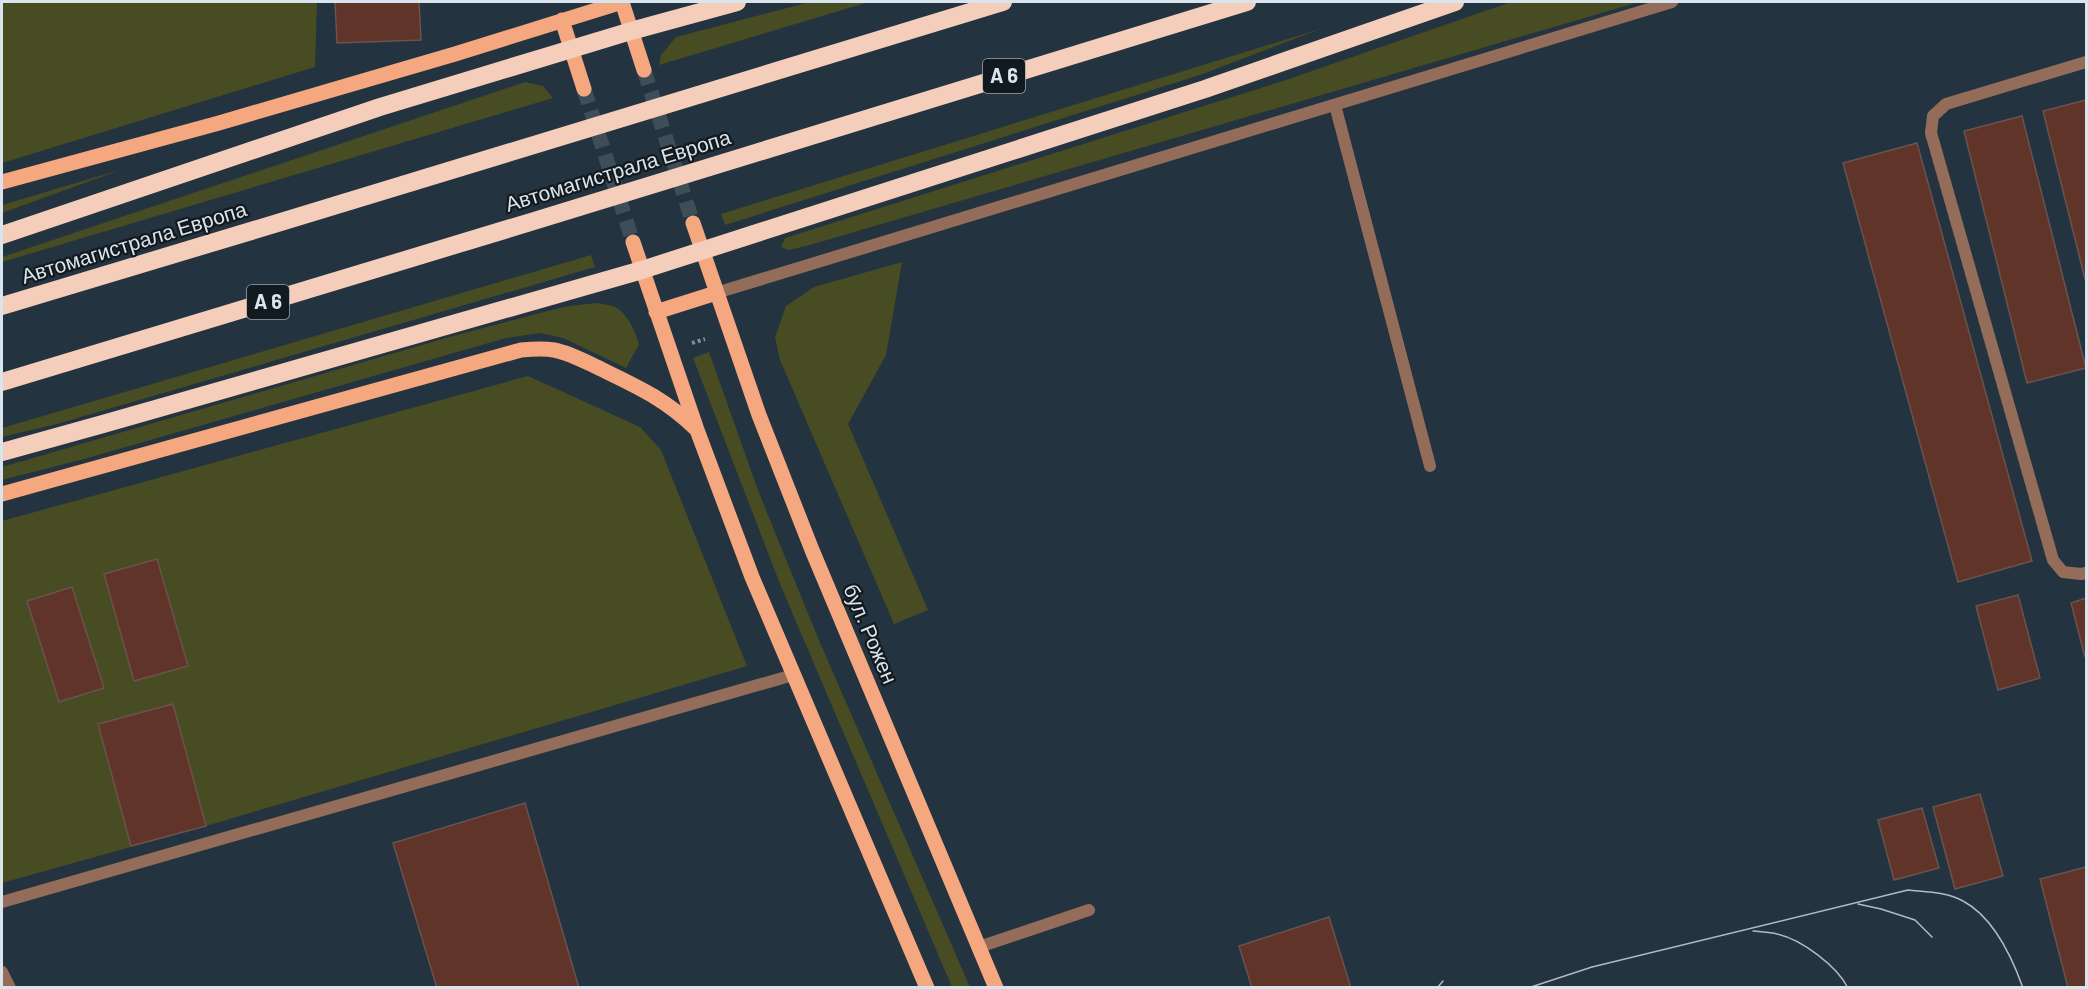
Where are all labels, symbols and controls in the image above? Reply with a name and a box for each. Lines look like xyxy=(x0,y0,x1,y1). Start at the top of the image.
road number: A 6 xyxy=(983,59,1025,93)
street label: Автомагистрала Европа xyxy=(502,123,734,216)
street label: Автомагистрала Европа xyxy=(18,195,250,288)
road number: A 6 xyxy=(247,285,289,319)
street label: бул. Рожен xyxy=(839,580,904,687)

